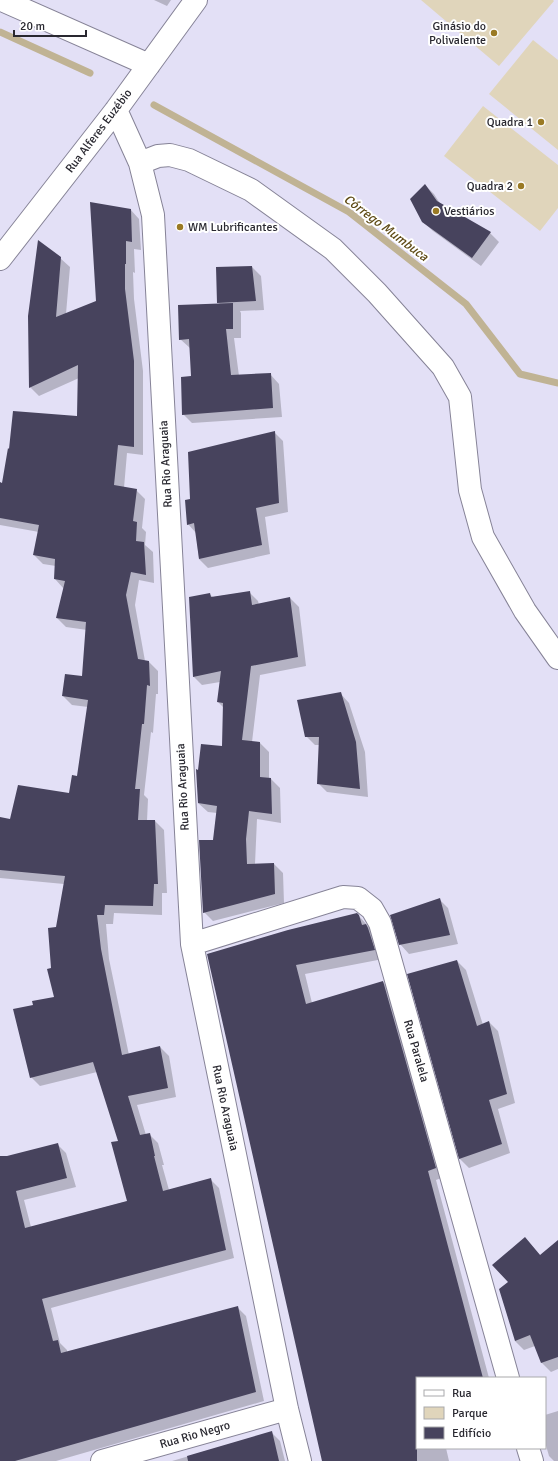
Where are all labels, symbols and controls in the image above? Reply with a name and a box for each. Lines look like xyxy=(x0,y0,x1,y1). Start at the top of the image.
scale bar xyxy=(14,12,86,38)
text: 20 m xyxy=(20,19,45,34)
place label: Ginásio do Polivalente xyxy=(429,19,486,48)
marker: Ginásio do Polivalente xyxy=(489,28,499,38)
street label: Rua Alferes Euzébio xyxy=(63,86,135,176)
place label: Quadra 1 xyxy=(487,115,533,130)
marker: Quadra 1 xyxy=(536,117,546,127)
place label: Quadra 2 xyxy=(467,179,513,194)
marker: Quadra 2 xyxy=(516,181,526,191)
water label: Córrego Mumbuca xyxy=(341,191,432,265)
place label: Vestiários xyxy=(444,204,495,219)
marker: Vestiários xyxy=(431,206,441,216)
place label: WM Lubrificantes xyxy=(188,220,278,235)
marker: WM Lubrificantes xyxy=(175,222,185,232)
street label: Rua Rio Araguaia xyxy=(156,420,176,508)
street label: Rua Rio Araguaia xyxy=(173,743,193,831)
street label: Rua Paralela xyxy=(400,1018,432,1084)
street label: Rua Rio Araguaia xyxy=(209,1064,241,1152)
legend xyxy=(416,1377,546,1449)
text: Rua xyxy=(452,1386,472,1401)
text: Parque xyxy=(452,1406,488,1421)
street label: Rua Rio Negro xyxy=(158,1418,232,1452)
text: Edifício xyxy=(452,1426,491,1441)

